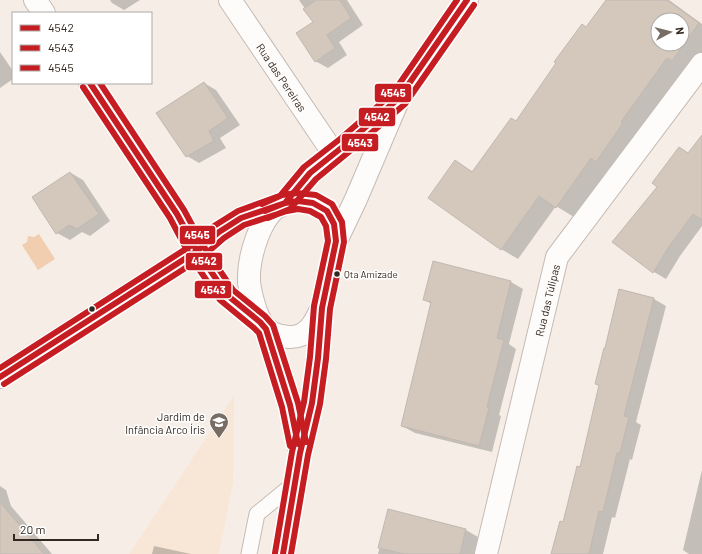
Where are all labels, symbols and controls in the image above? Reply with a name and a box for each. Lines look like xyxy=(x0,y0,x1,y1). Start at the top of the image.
legend xyxy=(12,12,152,84)
north arrow xyxy=(650,12,690,52)
text: 4542 xyxy=(48,20,74,34)
text: N xyxy=(674,26,687,35)
text: 4543 xyxy=(48,40,74,54)
street label: Rua das Pereiras xyxy=(254,41,310,114)
text: 4545 xyxy=(48,60,74,74)
line badge: 4545 xyxy=(374,83,412,103)
text: 4545 xyxy=(380,86,406,99)
line badge: 4542 xyxy=(358,107,396,127)
text: 4542 xyxy=(364,110,390,123)
line badge: 4543 xyxy=(341,133,379,152)
text: 4543 xyxy=(347,136,373,149)
line badge: 4545 xyxy=(179,225,216,245)
text: 4545 xyxy=(184,228,210,241)
line badge: 4542 xyxy=(185,252,223,271)
text: 4542 xyxy=(191,254,217,267)
street label: Rua das Túlipas xyxy=(532,263,562,337)
place label: Qta Amizade xyxy=(344,268,398,280)
marker: Qta Amizade xyxy=(332,269,342,279)
line badge: 4543 xyxy=(194,280,232,299)
text: 4543 xyxy=(200,283,226,296)
unlabelled marker xyxy=(87,304,97,314)
place label: Jardim de Infância Arco Íris xyxy=(125,410,205,436)
school or university icon: Jardim de Infância Arco Íris xyxy=(208,411,230,439)
scale bar xyxy=(14,516,98,542)
text: 20 m xyxy=(20,522,46,536)

